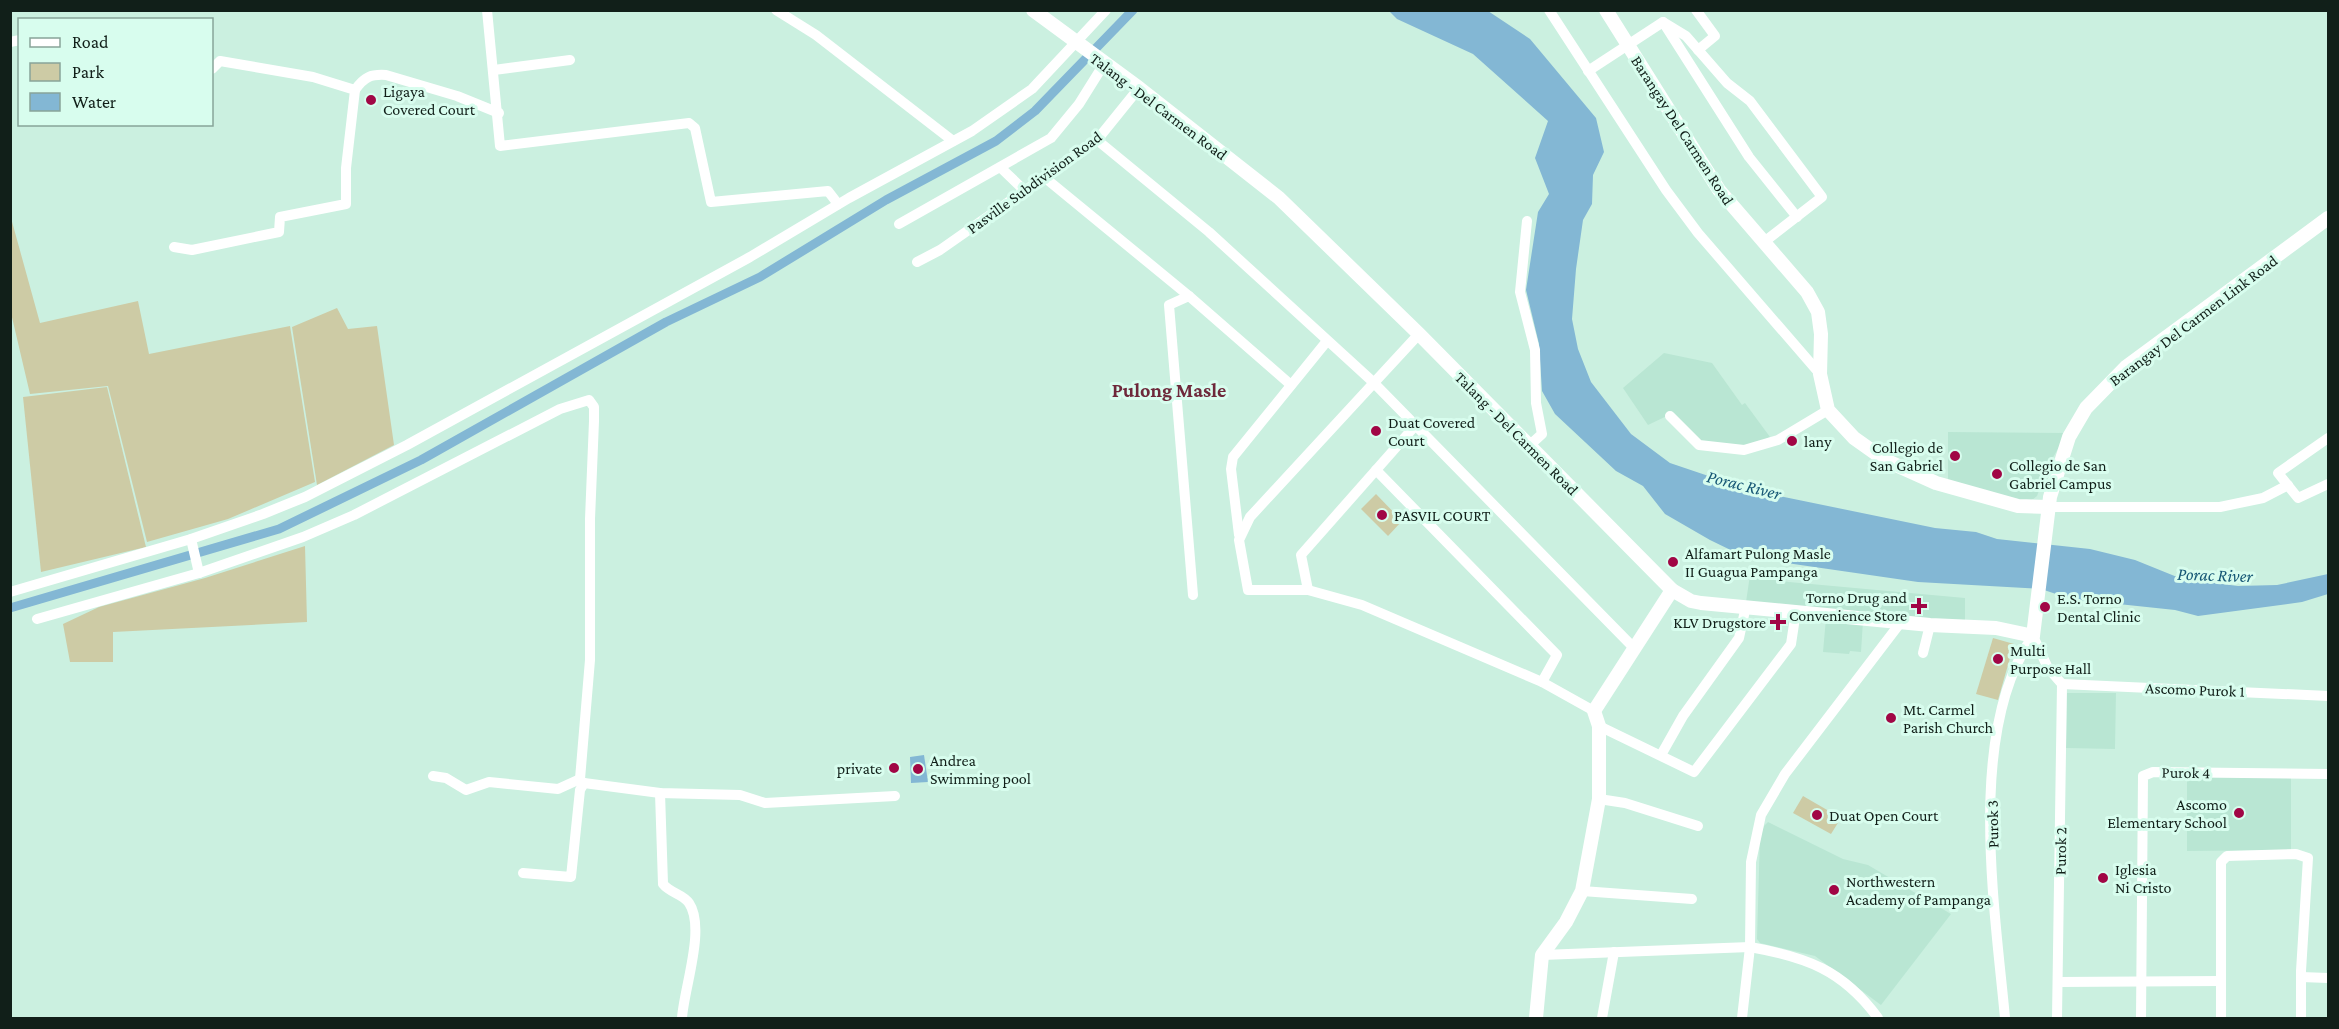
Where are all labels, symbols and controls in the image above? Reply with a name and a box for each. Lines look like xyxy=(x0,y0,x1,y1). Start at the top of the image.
legend xyxy=(18,18,213,126)
text: Road xyxy=(72,32,109,52)
street label: Talang - Del Carmen Road xyxy=(1086,49,1231,164)
street label: Barangay Del Carmen Road xyxy=(1627,53,1737,209)
text: Park xyxy=(72,62,104,82)
place label: Ligaya Covered Court xyxy=(383,83,476,118)
text: Water xyxy=(72,92,117,112)
marker: Ligaya Covered Court xyxy=(364,93,378,107)
street label: Pasville Subdivision Road xyxy=(964,127,1105,237)
street label: Barangay Del Carmen Link Road xyxy=(2106,251,2282,390)
street label: Talang - Del Carmen Road xyxy=(1451,368,1582,499)
district label: Pulong Masle xyxy=(1112,379,1226,401)
place label: Duat Covered Court xyxy=(1388,414,1476,449)
marker: Duat Covered Court xyxy=(1369,424,1383,438)
place label: lany xyxy=(1804,433,1832,451)
marker: lany xyxy=(1785,434,1799,448)
place label: Collegio de San Gabriel xyxy=(1870,439,1943,474)
marker: Collegio de San Gabriel xyxy=(1948,449,1962,463)
place label: Collegio de San Gabriel Campus xyxy=(2009,457,2112,493)
water label: Porac River xyxy=(1705,466,1784,504)
marker: Collegio de San Gabriel Campus xyxy=(1990,467,2004,481)
place label: PASVIL COURT xyxy=(1394,507,1491,524)
marker: PASVIL COURT xyxy=(1375,508,1389,522)
place label: Alfamart Pulong Masle II Guagua Pampanga xyxy=(1685,545,1831,581)
marker: Alfamart Pulong Masle II Guagua Pampanga xyxy=(1666,555,1680,569)
water label: Porac River xyxy=(2177,564,2254,586)
place label: Torno Drug and Convenience Store xyxy=(1789,589,1908,624)
place label: E.S. Torno Dental Clinic xyxy=(2057,590,2141,625)
marker: Torno Drug and Convenience Store xyxy=(1912,599,1926,613)
marker: E.S. Torno Dental Clinic xyxy=(2038,600,2052,614)
place label: KLV Drugstore xyxy=(1673,614,1766,632)
marker: KLV Drugstore xyxy=(1771,615,1785,629)
place label: Multi Purpose Hall xyxy=(2010,642,2091,678)
marker: Multi Purpose Hall xyxy=(1991,652,2005,666)
street label: Ascomo Purok 1 xyxy=(2145,679,2245,700)
place label: Mt. Carmel Parish Church xyxy=(1903,701,1993,736)
marker: Mt. Carmel Parish Church xyxy=(1884,711,1898,725)
place label: Andrea Swimming pool xyxy=(930,752,1031,788)
place label: private xyxy=(837,760,882,778)
marker: private xyxy=(887,761,901,775)
marker: Andrea Swimming pool xyxy=(911,762,925,776)
street label: Purok 4 xyxy=(2162,764,2210,781)
place label: Ascomo Elementary School xyxy=(2107,796,2227,832)
street label: Purok 3 xyxy=(1984,800,2001,848)
marker: Ascomo Elementary School xyxy=(2232,806,2246,820)
place label: Duat Open Court xyxy=(1829,807,1939,825)
marker: Duat Open Court xyxy=(1810,808,1824,822)
street label: Purok 2 xyxy=(2052,826,2069,875)
place label: Iglesia Ni Cristo xyxy=(2115,861,2172,896)
marker: Iglesia Ni Cristo xyxy=(2096,871,2110,885)
place label: Northwestern Academy of Pampanga xyxy=(1846,873,1992,909)
marker: Northwestern Academy of Pampanga xyxy=(1827,883,1841,897)

